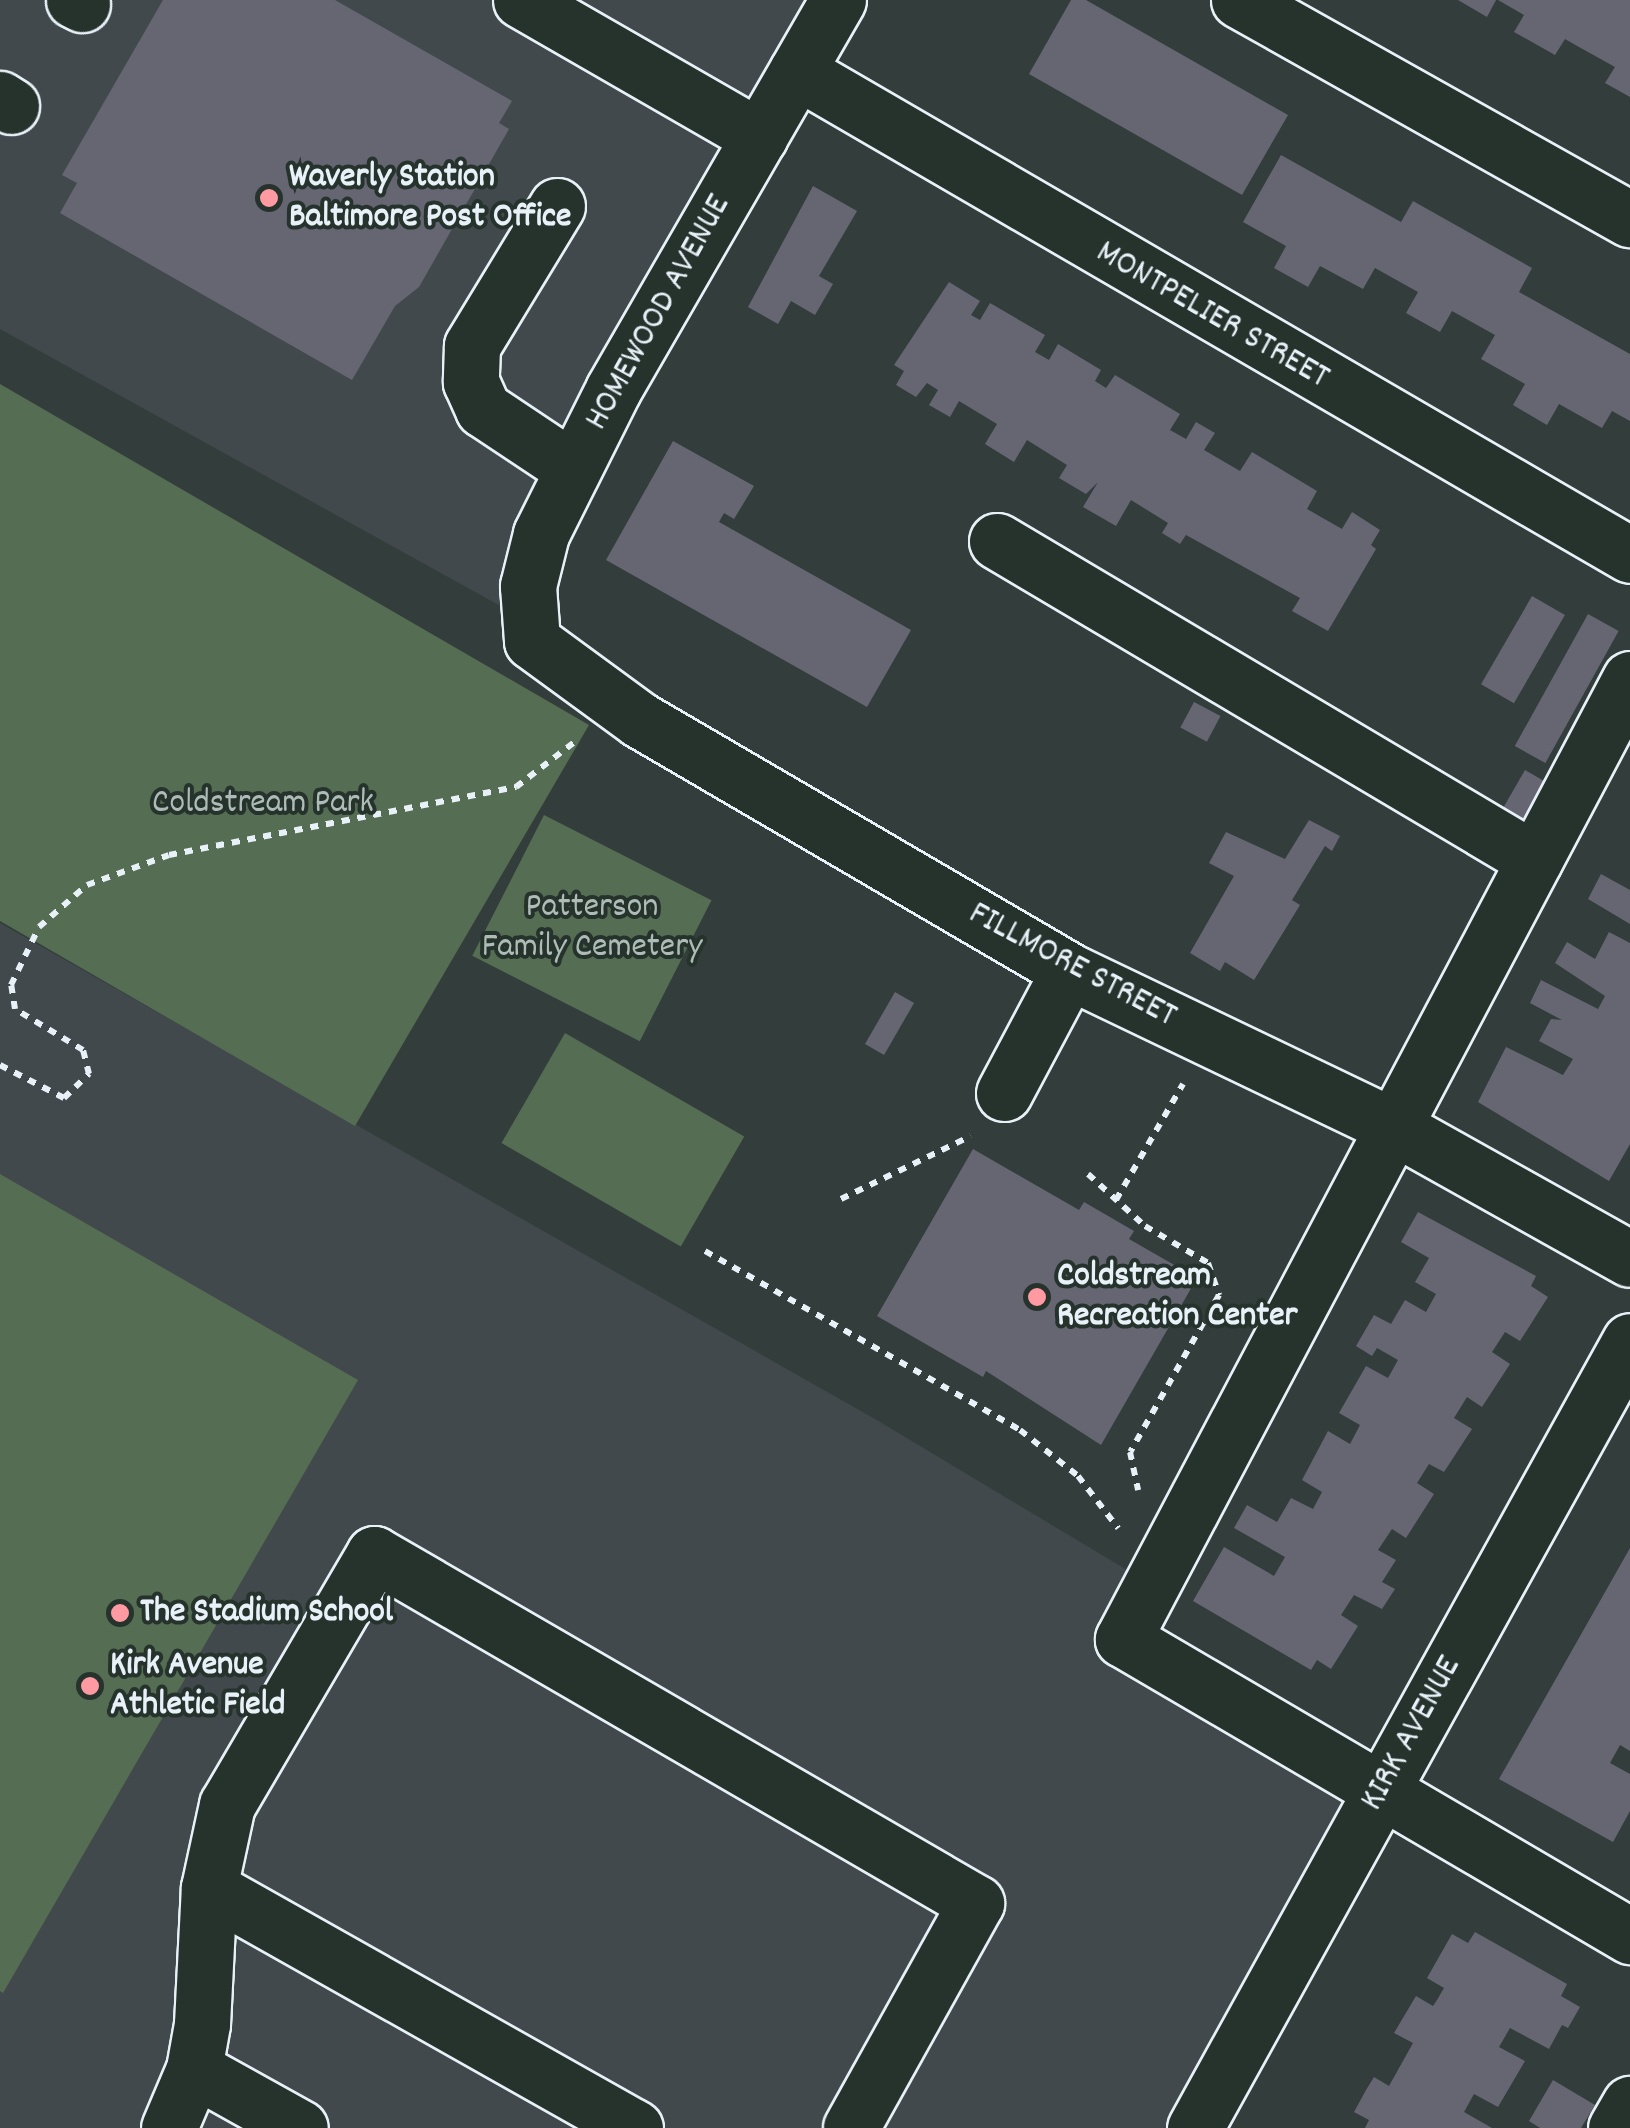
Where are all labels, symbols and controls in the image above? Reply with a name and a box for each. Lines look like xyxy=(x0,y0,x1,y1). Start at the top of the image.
place label: Waverly Station Baltimore Post Office xyxy=(289,157,571,239)
marker: Waverly Station Baltimore Post Office xyxy=(258,187,280,209)
street label: HOMEWOOD AVENUE xyxy=(577,188,741,438)
street label: MONTPELIER STREET xyxy=(1088,232,1336,400)
park label: Coldstream Park xyxy=(152,783,374,825)
park label: Patterson Family Cemetery xyxy=(482,887,702,969)
street label: FILLMORE STREET xyxy=(961,894,1183,1038)
place label: Coldstream Recreation Center xyxy=(1057,1256,1298,1338)
marker: Coldstream Recreation Center xyxy=(1026,1286,1048,1308)
place label: The Stadium School xyxy=(140,1592,393,1634)
marker: The Stadium School xyxy=(109,1602,131,1624)
place label: Kirk Avenue Athletic Field xyxy=(110,1645,285,1727)
street label: KIRK AVENUE xyxy=(1352,1649,1472,1819)
marker: Kirk Avenue Athletic Field xyxy=(79,1675,101,1697)

